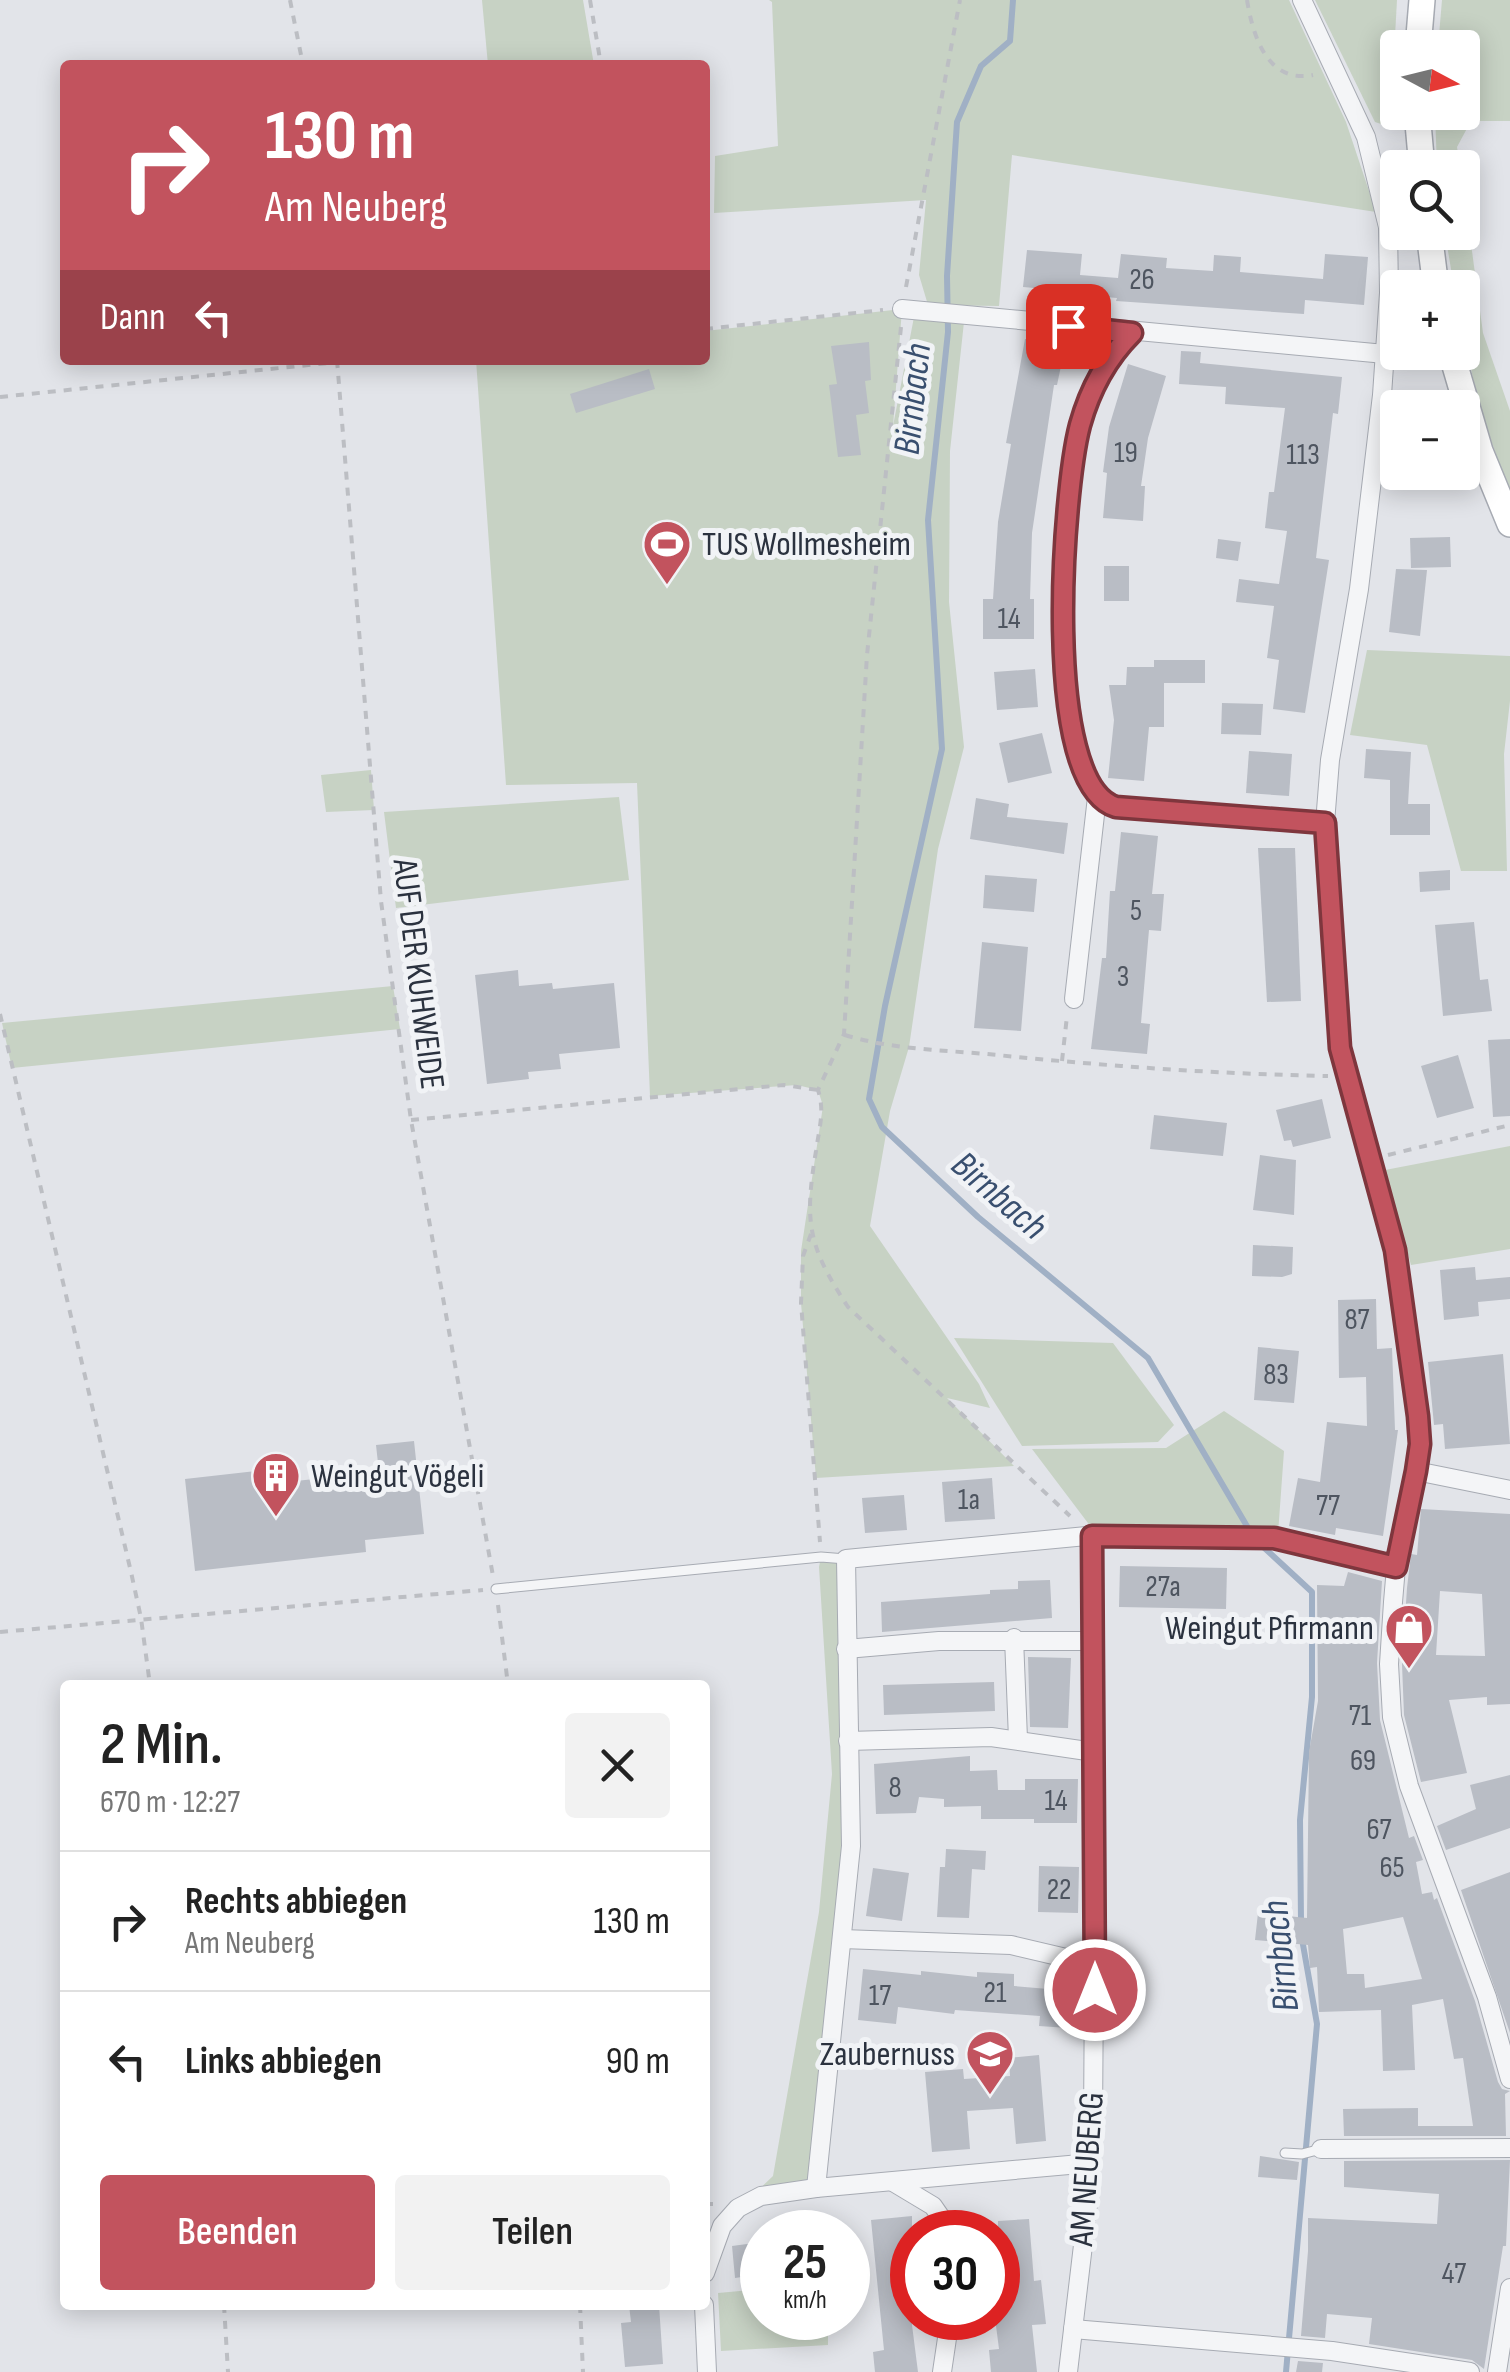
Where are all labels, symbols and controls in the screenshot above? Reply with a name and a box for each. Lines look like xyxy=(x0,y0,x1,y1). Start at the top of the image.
north arrow xyxy=(1380,30,1480,130)
map controls xyxy=(1380,30,1480,490)
text: 130 m xyxy=(265,95,414,179)
icon: right xyxy=(100,100,230,230)
button: search xyxy=(1380,150,1480,250)
text: Am Neuberg xyxy=(265,180,447,235)
house number: 26 xyxy=(1129,262,1155,298)
button: + xyxy=(1380,270,1480,370)
pin xyxy=(1026,284,1111,369)
icon: left xyxy=(186,290,241,345)
text: Dann xyxy=(100,295,166,340)
icon: arrive xyxy=(1041,299,1096,354)
water label: Birnbach xyxy=(885,341,941,457)
button: − xyxy=(1380,390,1480,490)
house number: 19 xyxy=(1114,435,1138,471)
house number: 113 xyxy=(1286,437,1320,473)
sports icon: TUS Wollmesheim xyxy=(641,518,693,586)
place label: TUS Wollmesheim xyxy=(702,523,911,566)
house number: 14 xyxy=(997,601,1021,637)
street label: AUF DER KUHWEIDE xyxy=(382,855,453,1092)
house number: 5 xyxy=(1130,893,1142,929)
house number: 3 xyxy=(1117,959,1129,995)
water label: Birnbach xyxy=(942,1142,1056,1250)
house number: 87 xyxy=(1344,1302,1370,1338)
house number: 83 xyxy=(1263,1357,1289,1393)
building icon: Weingut Vögeli xyxy=(250,1450,302,1518)
place label: Weingut Vögeli xyxy=(311,1455,484,1498)
house number: 1a xyxy=(958,1482,980,1518)
house number: 77 xyxy=(1316,1488,1340,1524)
house number: 27a xyxy=(1145,1569,1181,1605)
shop icon: Weingut Pfirmann xyxy=(1383,1602,1435,1670)
place label: Weingut Pfirmann xyxy=(1165,1607,1374,1650)
house number: 71 xyxy=(1349,1698,1372,1734)
text: 2 Min. xyxy=(100,1709,223,1781)
button: close xyxy=(565,1713,670,1818)
house number: 69 xyxy=(1350,1743,1376,1779)
house number: 8 xyxy=(888,1770,902,1806)
text: 670 m · 12:27 xyxy=(100,1783,240,1822)
house number: 14 xyxy=(1044,1783,1068,1819)
house number: 67 xyxy=(1366,1812,1392,1848)
house number: 65 xyxy=(1379,1850,1405,1886)
house number: 22 xyxy=(1047,1872,1071,1908)
text: Rechts abbiegen xyxy=(185,1879,407,1924)
icon: right xyxy=(100,1894,155,1949)
water label: Birnbach xyxy=(1253,1898,1309,2014)
text: 130 m xyxy=(593,1899,670,1944)
text: Am Neuberg xyxy=(185,1924,315,1963)
position arrow xyxy=(1043,1938,1147,2042)
house number: 21 xyxy=(984,1975,1007,2011)
house number: 17 xyxy=(869,1978,891,2014)
school or university icon: Zaubernuss xyxy=(964,2028,1016,2096)
place label: Zaubernuss xyxy=(820,2033,955,2076)
icon: left xyxy=(100,2034,155,2089)
text: Links abbiegen xyxy=(185,2039,382,2084)
text: 90 m xyxy=(606,2039,670,2084)
street label: AM NEUBERG xyxy=(1060,2090,1114,2249)
button: Beenden xyxy=(100,2175,375,2290)
button: Teilen xyxy=(395,2175,670,2290)
speed limit sign: 30 xyxy=(890,2210,1020,2340)
text: 25 xyxy=(783,2233,827,2293)
house number: 47 xyxy=(1442,2256,1466,2292)
text: km/h xyxy=(783,2285,827,2316)

